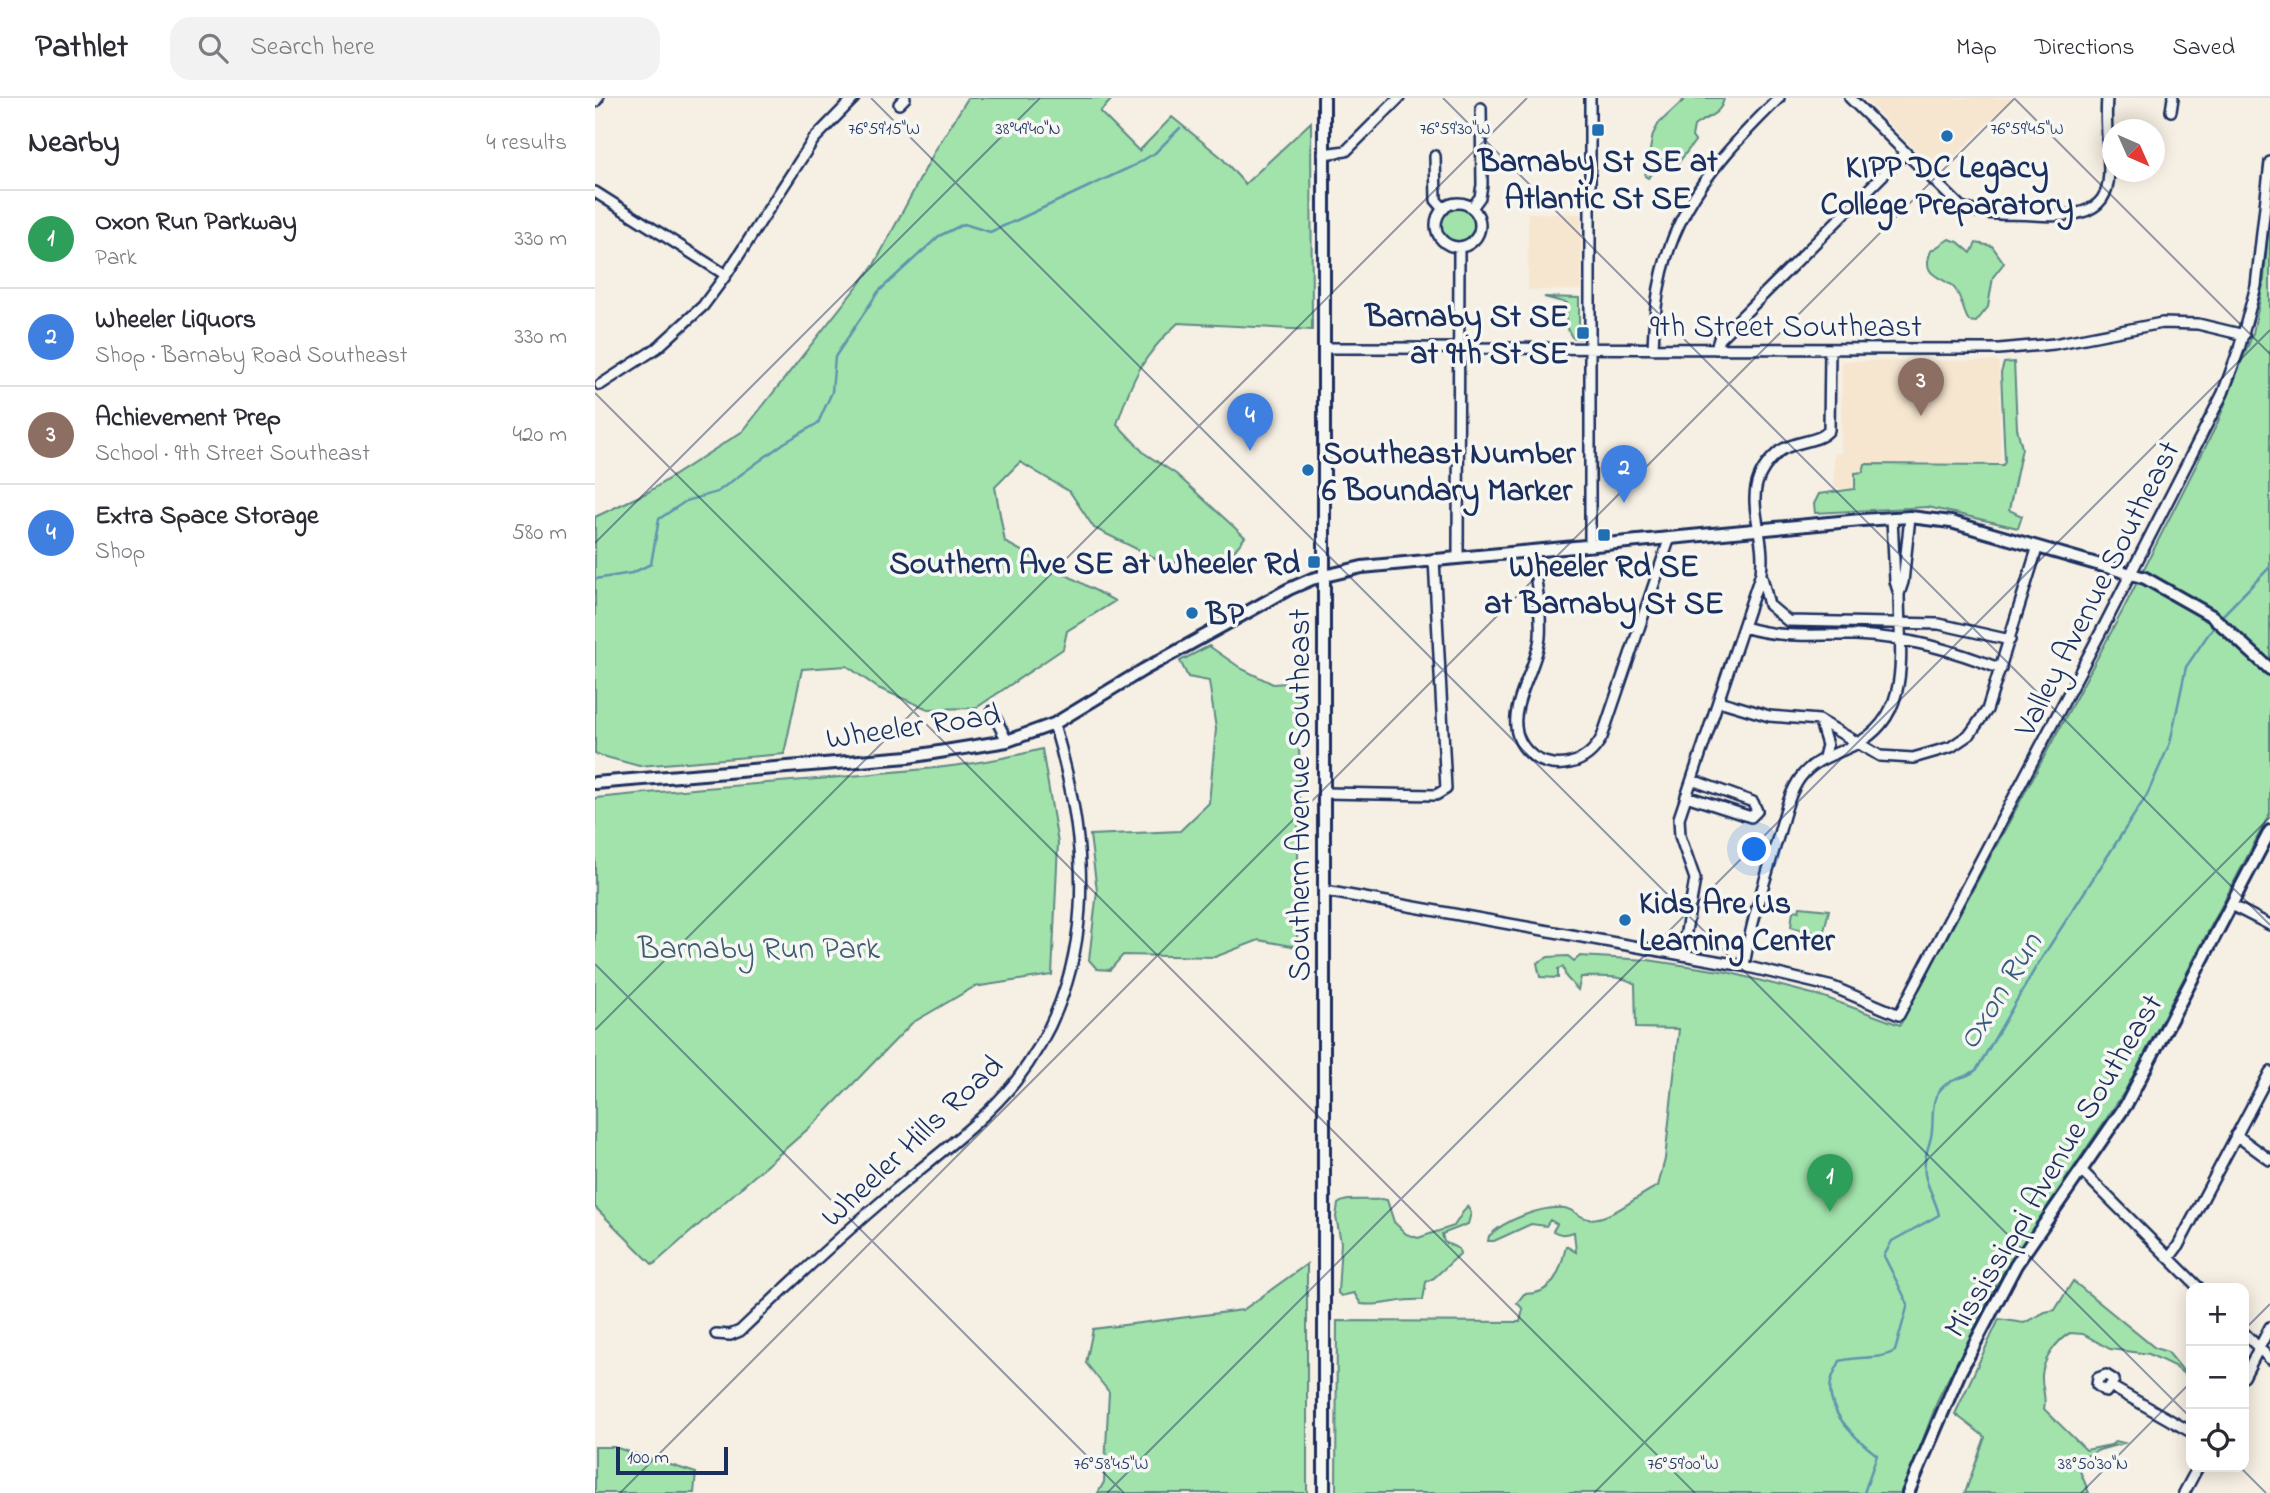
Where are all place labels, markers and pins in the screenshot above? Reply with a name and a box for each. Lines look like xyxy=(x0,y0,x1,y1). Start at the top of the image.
marker: Barnaby St SE at Atlantic St SE xyxy=(1590,122,1606,138)
marker: KIPP DC Legacy College Preparatory xyxy=(1939,128,1955,144)
place label: Barnaby St SE at Atlantic St SE xyxy=(1476,140,1718,224)
place label: KIPP DC Legacy College Preparatory xyxy=(1821,146,2074,231)
place label: Barnaby St SE at 9th St SE xyxy=(1363,295,1569,379)
marker: Barnaby St SE at 9th St SE xyxy=(1575,325,1591,341)
pin: 3 xyxy=(1898,358,1944,416)
pin: 4 xyxy=(1227,393,1273,451)
place label: Southeast Number 6 Boundary Marker xyxy=(1322,432,1577,517)
pin: 2 xyxy=(1601,445,1647,503)
marker: Southeast Number 6 Boundary Marker xyxy=(1300,462,1316,478)
marker: Wheeler Rd SE at Barnaby St SE xyxy=(1596,527,1612,543)
place label: Southern Ave SE at Wheeler Rd xyxy=(889,542,1300,589)
place label: Wheeler Rd SE at Barnaby St SE xyxy=(1484,545,1724,630)
marker: Southern Ave SE at Wheeler Rd xyxy=(1306,554,1322,570)
place label: BP xyxy=(1204,593,1245,640)
marker: BP xyxy=(1184,605,1200,621)
place label: Kids Are Us Learning Center xyxy=(1639,882,1836,967)
marker: Kids Are Us Learning Center xyxy=(1617,912,1633,928)
pin: 1 xyxy=(1807,1154,1853,1212)

